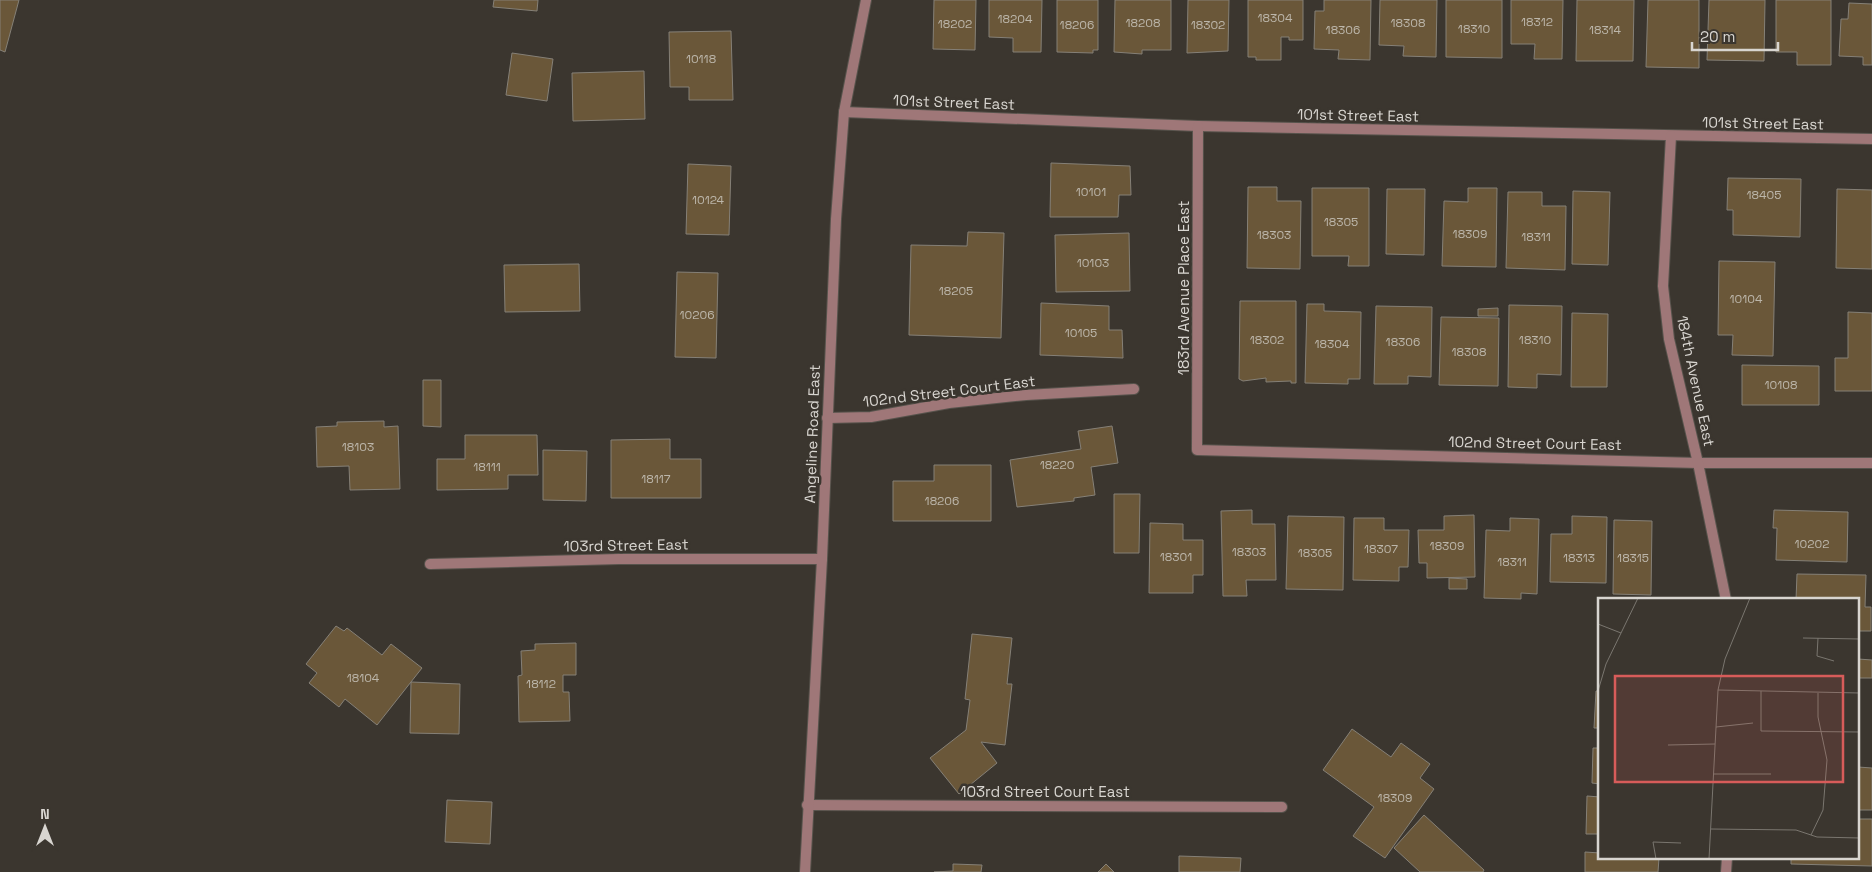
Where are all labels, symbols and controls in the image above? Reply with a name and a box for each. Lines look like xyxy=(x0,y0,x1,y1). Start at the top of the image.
house number: 18304 xyxy=(1258,10,1293,26)
house number: 18204 xyxy=(998,11,1033,27)
house number: 18312 xyxy=(1521,14,1553,30)
house number: 18208 xyxy=(1126,15,1160,31)
house number: 18308 xyxy=(1391,15,1425,31)
house number: 18202 xyxy=(938,16,972,32)
house number: 18206 xyxy=(1060,17,1094,33)
house number: 18302 xyxy=(1191,17,1225,33)
scale bar xyxy=(1692,20,1778,52)
house number: 18310 xyxy=(1458,21,1490,37)
house number: 18306 xyxy=(1326,22,1360,38)
house number: 18314 xyxy=(1589,22,1622,38)
text: 20 m xyxy=(1700,27,1735,46)
house number: 10118 xyxy=(686,51,716,67)
street label: 101st Street East xyxy=(893,90,1015,114)
street label: 101st Street East xyxy=(1297,104,1419,126)
street label: 101st Street East xyxy=(1702,112,1824,134)
house number: 10101 xyxy=(1076,184,1106,200)
house number: 18405 xyxy=(1747,187,1781,203)
house number: 10124 xyxy=(692,192,725,208)
street label: 183rd Avenue Place East xyxy=(1174,201,1193,375)
house number: 18305 xyxy=(1324,214,1358,230)
house number: 18309 xyxy=(1453,226,1487,242)
house number: 18303 xyxy=(1257,227,1291,243)
house number: 18311 xyxy=(1521,229,1551,245)
house number: 10103 xyxy=(1077,255,1109,271)
house number: 18205 xyxy=(939,283,973,299)
house number: 10104 xyxy=(1730,291,1763,307)
house number: 10206 xyxy=(680,307,714,323)
street label: 184th Avenue East xyxy=(1673,314,1719,448)
house number: 10105 xyxy=(1065,325,1097,341)
house number: 18302 xyxy=(1250,332,1284,348)
house number: 18310 xyxy=(1519,332,1551,348)
house number: 18306 xyxy=(1386,334,1420,350)
house number: 18304 xyxy=(1315,336,1350,352)
house number: 18308 xyxy=(1452,344,1486,360)
street label: Angeline Road East xyxy=(800,364,824,504)
street label: 102nd Street Court East xyxy=(862,371,1036,411)
house number: 10108 xyxy=(1765,377,1797,393)
street label: 102nd Street Court East xyxy=(1448,432,1622,454)
house number: 18103 xyxy=(342,439,374,455)
house number: 18220 xyxy=(1040,457,1074,473)
house number: 18111 xyxy=(473,459,501,475)
house number: 18117 xyxy=(641,471,671,487)
house number: 18206 xyxy=(925,493,959,509)
street label: 103rd Street East xyxy=(563,534,689,556)
house number: 10202 xyxy=(1795,536,1829,552)
house number: 18309 xyxy=(1430,538,1464,554)
house number: 18307 xyxy=(1364,541,1398,557)
house number: 18303 xyxy=(1232,544,1266,560)
house number: 18305 xyxy=(1298,545,1332,561)
house number: 18301 xyxy=(1160,549,1192,565)
house number: 18313 xyxy=(1563,550,1595,566)
house number: 18315 xyxy=(1617,550,1649,566)
house number: 18311 xyxy=(1497,554,1527,570)
inset map xyxy=(1598,598,1860,860)
house number: 18104 xyxy=(347,670,380,686)
house number: 18112 xyxy=(526,676,556,692)
street label: 103rd Street Court East xyxy=(960,782,1130,801)
house number: 18309 xyxy=(1378,790,1412,806)
north arrow xyxy=(20,802,70,852)
text: N xyxy=(40,805,50,823)

